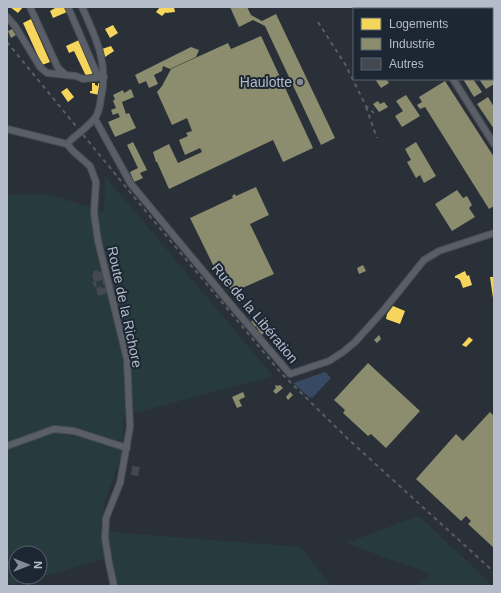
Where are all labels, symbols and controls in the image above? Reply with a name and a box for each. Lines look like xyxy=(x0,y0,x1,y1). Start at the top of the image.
legend xyxy=(353,8,493,80)
text: Logements xyxy=(389,17,448,31)
text: Industrie xyxy=(389,37,435,51)
text: Autres xyxy=(389,57,424,71)
place label: Haulotte xyxy=(240,74,292,90)
marker: Haulotte xyxy=(295,77,305,87)
street label: Route de la Richore xyxy=(104,245,146,369)
street label: Rue de la Libération xyxy=(209,260,301,366)
north arrow xyxy=(8,545,48,585)
text: N xyxy=(32,561,44,569)

